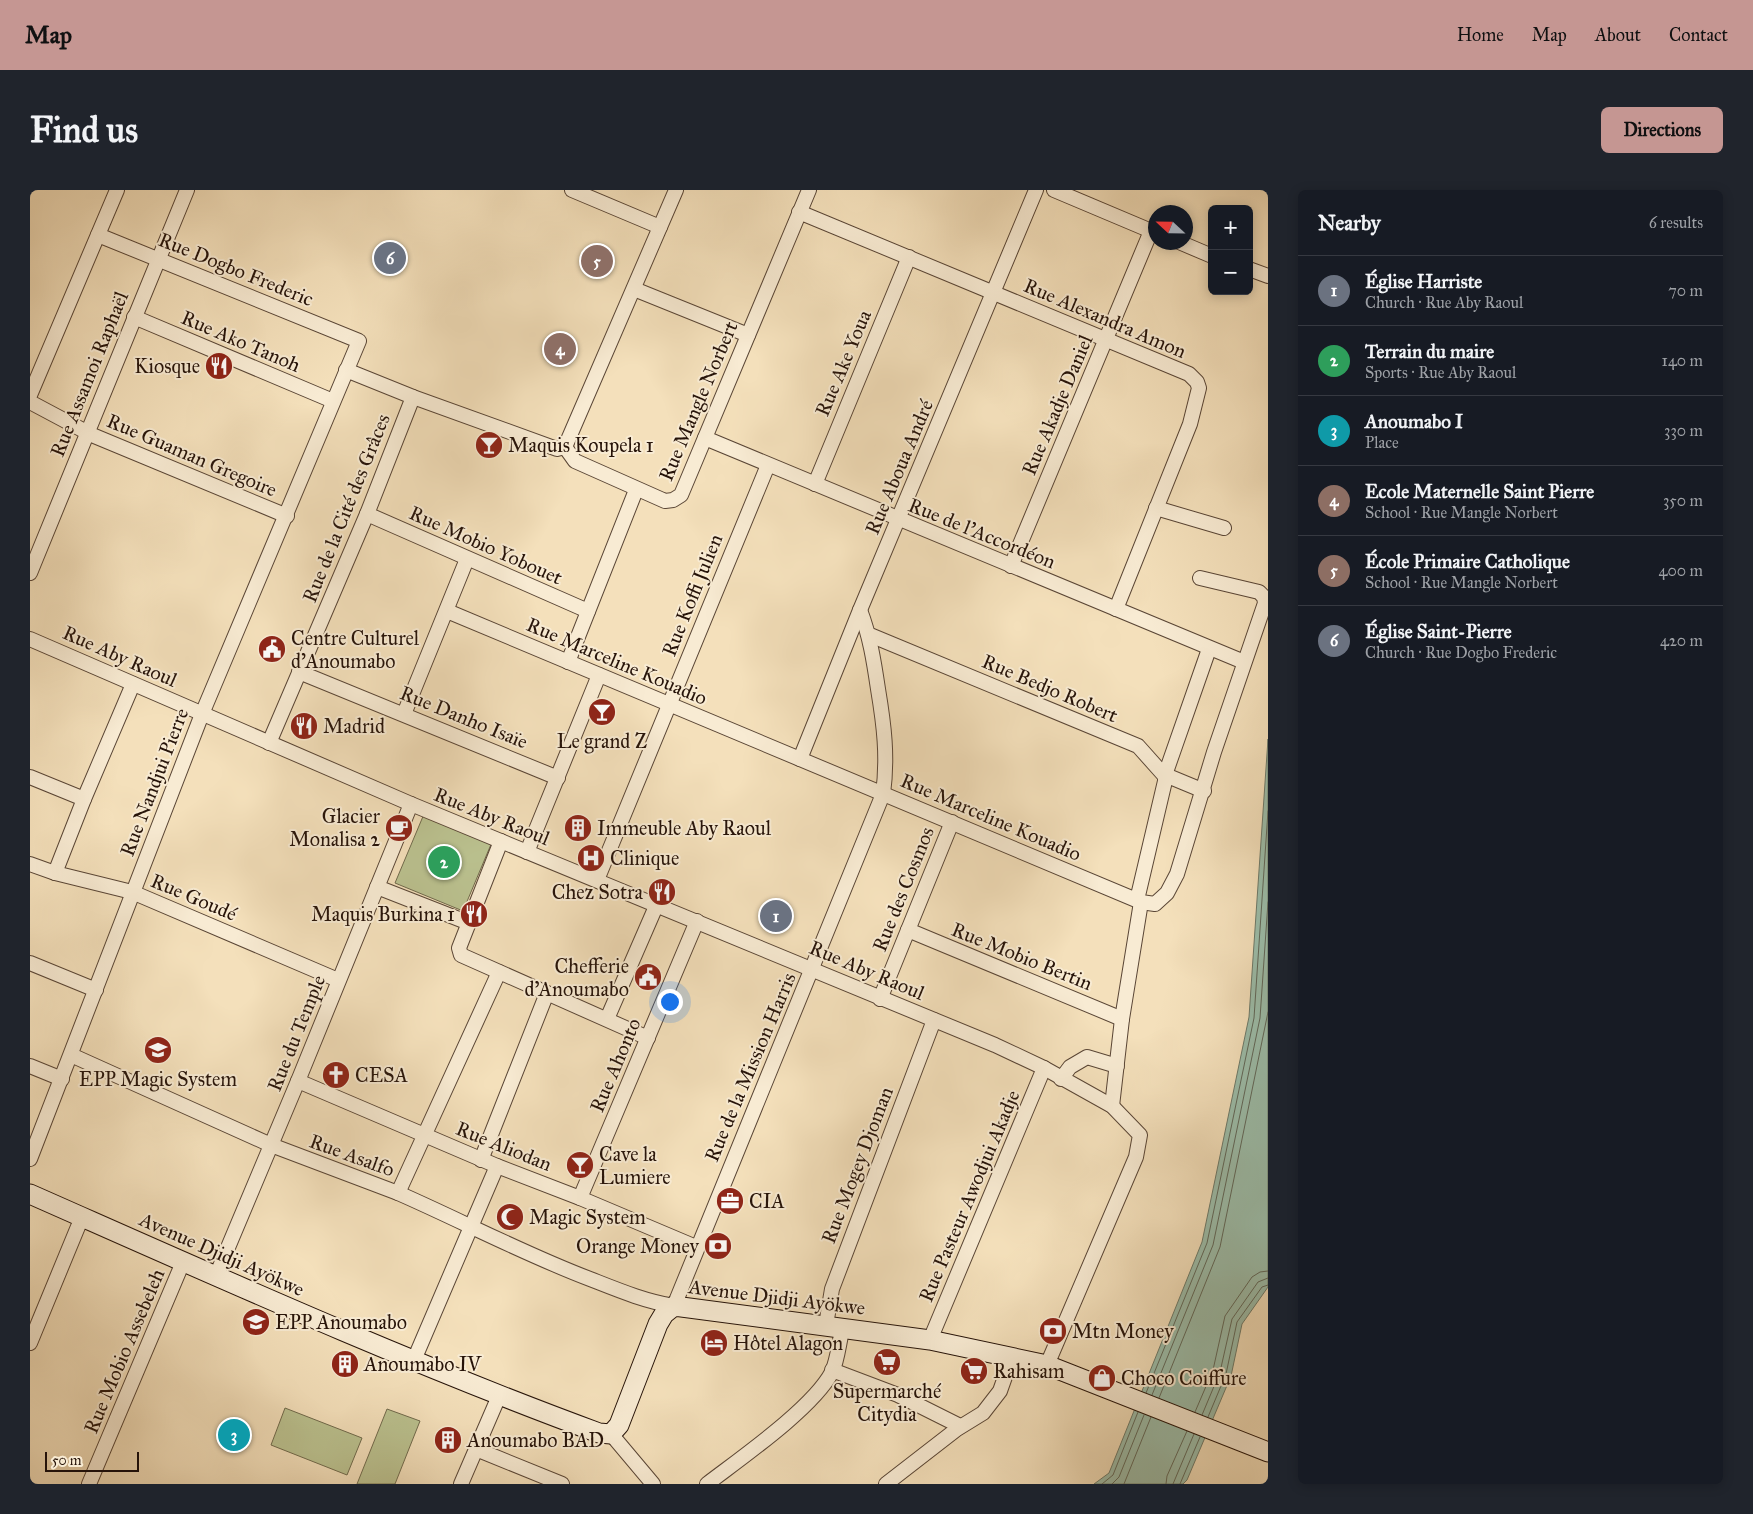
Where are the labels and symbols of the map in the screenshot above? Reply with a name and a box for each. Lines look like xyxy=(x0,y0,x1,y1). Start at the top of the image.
north arrow xyxy=(1148,205,1193,250)
street label: Rue Dogbo Frederic xyxy=(155,227,317,312)
pin: 6 xyxy=(374,239,406,277)
pin: 5 xyxy=(581,242,613,280)
street label: Rue Alexandra Amon xyxy=(1020,273,1190,363)
street label: Rue Assamoi Raphaël xyxy=(45,287,133,460)
street label: Rue Ako Tanoh xyxy=(178,305,304,377)
street label: Rue Ake Youa xyxy=(810,306,876,420)
street label: Rue Mangle Norbert xyxy=(653,317,743,485)
pin: 4 xyxy=(544,330,576,368)
street label: Rue Akadje Daniel xyxy=(1017,331,1098,479)
restaurant icon: Kiosque xyxy=(204,351,234,381)
place label: Kiosque xyxy=(134,354,200,379)
street label: Rue Aboua André xyxy=(860,395,938,538)
street label: Rue Guaman Gregoire xyxy=(103,408,281,503)
street label: Rue de la Cité des Grâces xyxy=(297,410,395,606)
bar icon: Maquis Koupela 1 xyxy=(474,430,504,460)
place label: Maquis Koupela 1 xyxy=(508,433,654,458)
street label: Rue de l'Accordéon xyxy=(905,493,1059,574)
street label: Rue Mobio Yobouet xyxy=(406,500,566,590)
street label: Rue Koffi Julien xyxy=(657,530,728,660)
street label: Rue Marceline Kouadio xyxy=(523,612,711,710)
street label: Rue Aby Raoul xyxy=(59,620,181,692)
place label: Centre Culturel d'Anoumabo xyxy=(291,626,420,673)
public building icon: Centre Culturel d'Anoumabo xyxy=(257,634,287,664)
street label: Rue Bedjo Robert xyxy=(979,649,1121,727)
street label: Rue Danho Isaïe xyxy=(397,680,531,754)
bar icon: Le grand Z xyxy=(587,697,617,727)
street label: Rue Nandjui Pierre xyxy=(115,705,193,859)
restaurant icon: Madrid xyxy=(289,711,319,741)
place label: Madrid xyxy=(323,714,385,738)
place label: Le grand Z xyxy=(557,729,647,754)
street label: Rue Marceline Kouadio xyxy=(897,768,1085,866)
street label: Rue Aby Raoul xyxy=(431,782,554,850)
place label: Glacier Monalisa 2 xyxy=(289,804,380,851)
cafe icon: Glacier Monalisa 2 xyxy=(384,813,414,843)
building icon: Immeuble Aby Raoul xyxy=(563,813,593,843)
place label: Immeuble Aby Raoul xyxy=(597,816,772,840)
street label: Rue des Cosmos xyxy=(867,823,939,955)
pin: 2 xyxy=(428,843,460,881)
hospital icon: Clinique xyxy=(576,843,606,873)
place label: Clinique xyxy=(610,846,679,871)
street label: Rue Goudé xyxy=(147,868,241,926)
restaurant icon: Chez Sotra xyxy=(647,877,677,907)
place label: Chez Sotra xyxy=(552,880,644,904)
pin: 1 xyxy=(760,897,792,935)
restaurant icon: Maquis Burkina 1 xyxy=(459,899,489,929)
place label: Maquis Burkina 1 xyxy=(311,902,455,927)
street label: Rue Mobio Bertin xyxy=(948,917,1096,995)
street label: Rue Aby Raoul xyxy=(806,935,929,1005)
place label: Chefferie d'Anoumabo xyxy=(524,954,629,1001)
public building icon: Chefferie d'Anoumabo xyxy=(633,962,663,992)
street label: Rue de la Mission Harris xyxy=(699,969,801,1165)
street label: Rue du Temple xyxy=(262,971,330,1095)
your location xyxy=(657,989,683,1015)
street label: Rue Ahonto xyxy=(584,1014,646,1116)
school or university icon: EPP Magic System xyxy=(143,1035,173,1065)
church icon: CESA xyxy=(321,1060,351,1090)
place label: CESA xyxy=(355,1063,408,1087)
place label: EPP Magic System xyxy=(79,1067,237,1092)
street label: Rue Mogey Djoman xyxy=(816,1083,899,1247)
street label: Rue Pasteur Awodjui Akadje xyxy=(913,1086,1025,1306)
street label: Rue Aliodan xyxy=(453,1116,555,1176)
street label: Rue Asalfo xyxy=(306,1129,398,1181)
place label: Cave la Lumiere xyxy=(599,1142,671,1189)
bar icon: Cave la Lumiere xyxy=(565,1150,595,1180)
office icon: CIA xyxy=(715,1186,745,1216)
place label: CIA xyxy=(749,1189,785,1213)
mosque icon: Magic System xyxy=(495,1202,525,1232)
place label: Magic System xyxy=(529,1205,646,1230)
street label: Avenue Djidji Ayökwe xyxy=(135,1206,308,1301)
bank icon: Orange Money xyxy=(703,1231,733,1261)
place label: Orange Money xyxy=(576,1234,700,1259)
street label: Rue Mobio Assebeleh xyxy=(78,1265,170,1437)
street label: Avenue Djidji Ayökwe xyxy=(686,1274,867,1320)
school or university icon: EPP Anoumabo xyxy=(241,1307,271,1337)
place label: EPP Anoumabo xyxy=(275,1310,407,1334)
bank icon: Mtn Money xyxy=(1038,1316,1068,1346)
place label: Mtn Money xyxy=(1072,1319,1174,1343)
hotel icon: Hôtel Alagon xyxy=(699,1328,729,1358)
place label: Hôtel Alagon xyxy=(733,1331,843,1356)
supermarket icon: Supermarché Citydia xyxy=(872,1347,902,1377)
building icon: Anoumabo IV xyxy=(330,1349,360,1379)
place label: Anoumabo IV xyxy=(363,1352,482,1376)
supermarket icon: Rahisam xyxy=(959,1356,989,1386)
place label: Rahisam xyxy=(993,1359,1065,1383)
shop icon: Choco Coiffure xyxy=(1087,1363,1117,1393)
place label: Choco Coiffure xyxy=(1121,1366,1247,1390)
place label: Supermarché Citydia xyxy=(833,1379,942,1426)
pin: 3 xyxy=(218,1416,250,1454)
building icon: Anoumabo BAD xyxy=(433,1425,463,1455)
place label: Anoumabo BAD xyxy=(466,1428,604,1452)
scale bar xyxy=(45,1449,139,1472)

